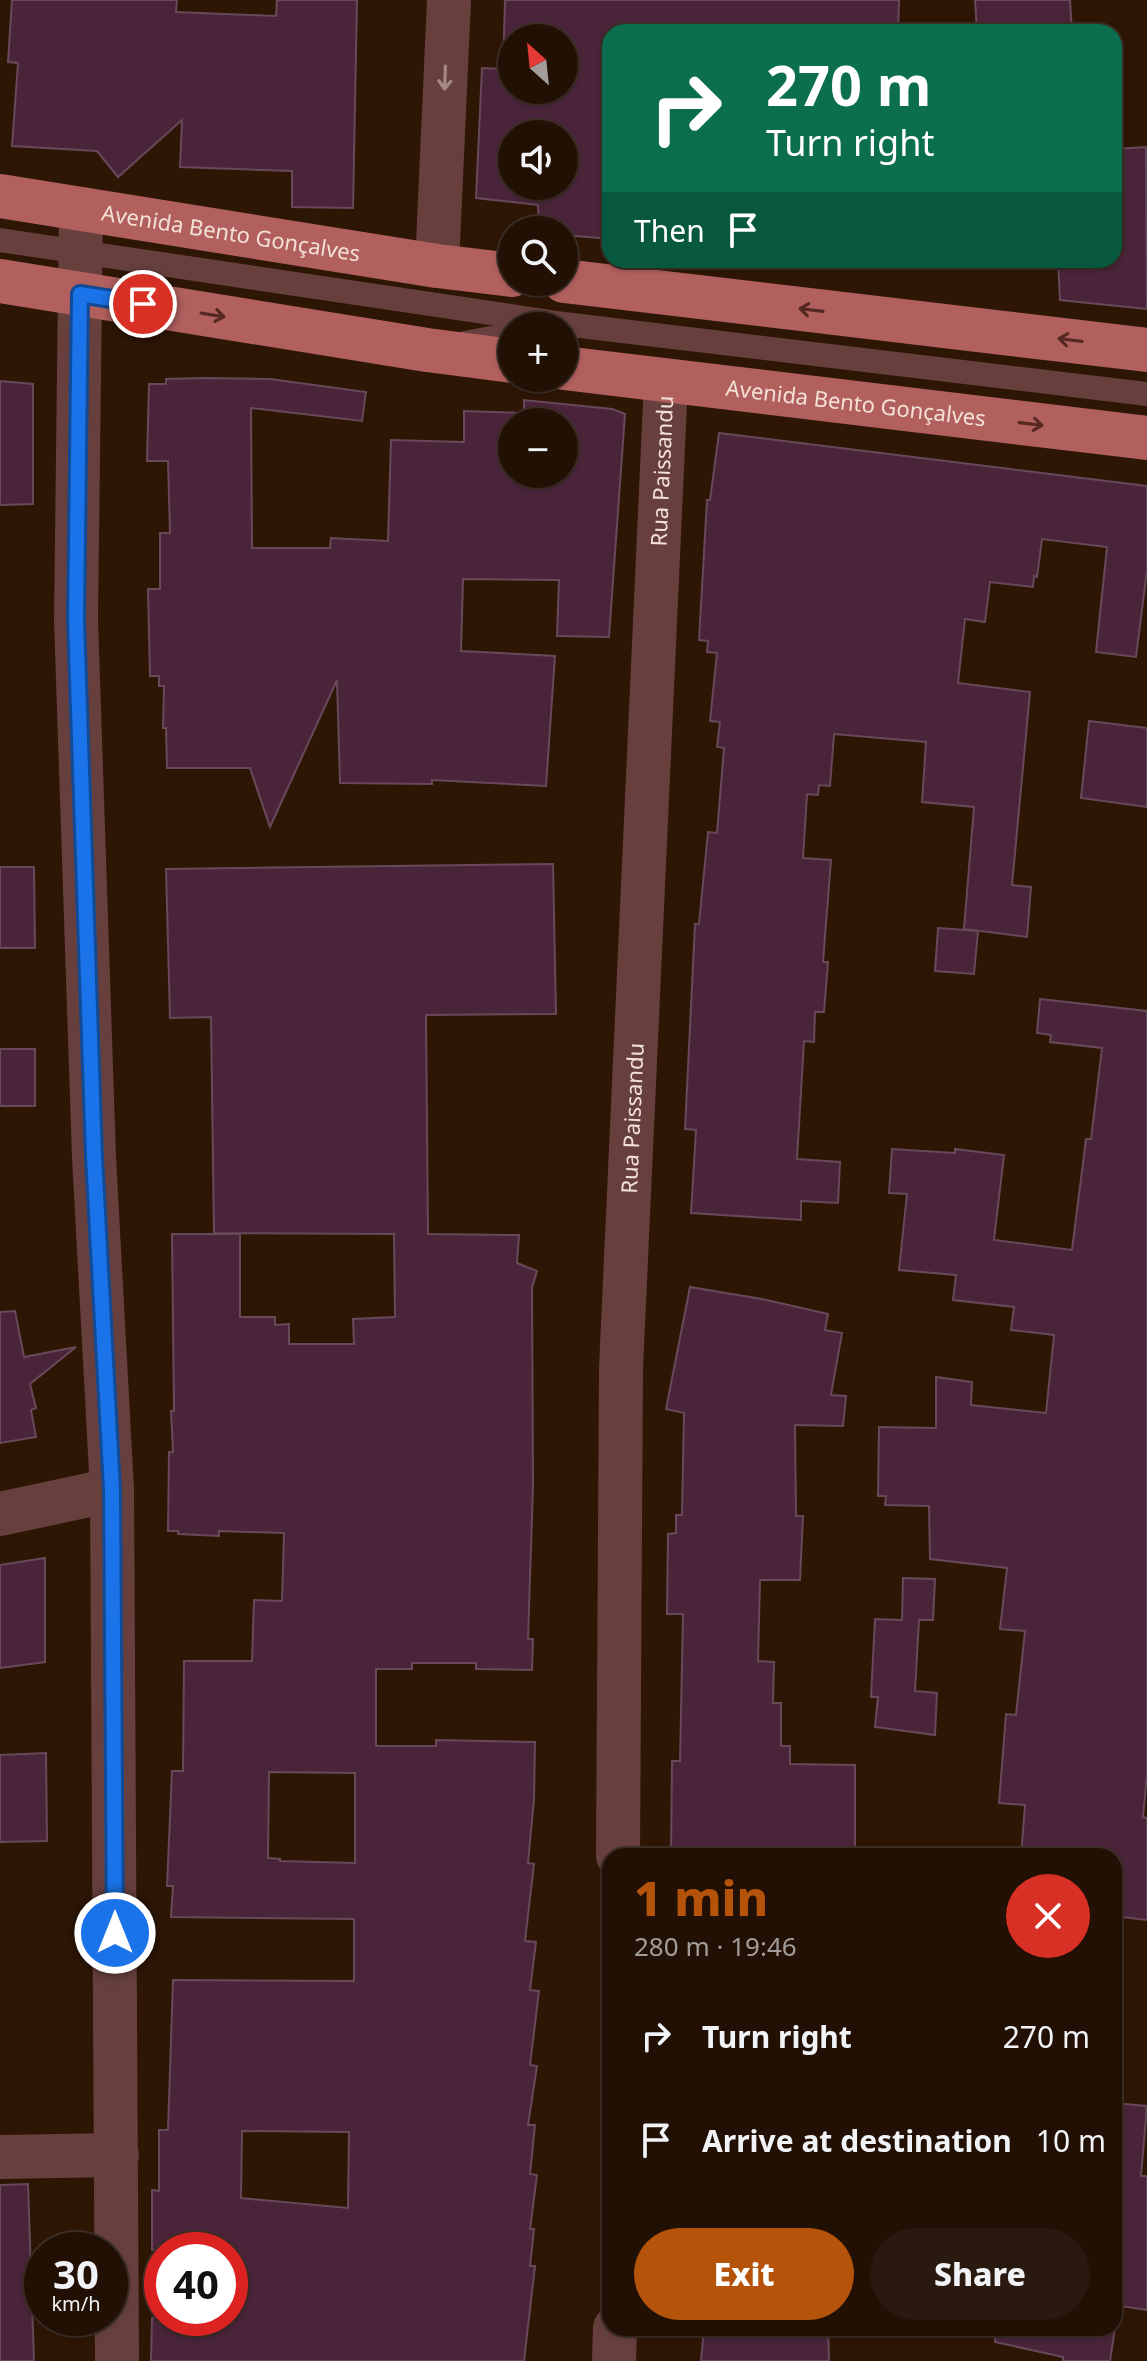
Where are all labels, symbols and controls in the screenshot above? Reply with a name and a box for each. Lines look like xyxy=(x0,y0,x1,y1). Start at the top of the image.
north arrow xyxy=(498,24,578,104)
map controls xyxy=(498,24,578,488)
text: 270 m xyxy=(766,46,931,122)
icon: right xyxy=(634,56,738,160)
one-way arrow xyxy=(438,64,453,91)
text: Turn right xyxy=(766,118,934,167)
button: sound xyxy=(498,120,578,200)
street label: Avenida Bento Gonçalves xyxy=(100,197,363,268)
icon: arrive xyxy=(721,208,765,252)
text: Then xyxy=(634,210,705,251)
button: search xyxy=(498,216,578,296)
pin xyxy=(109,270,177,338)
icon: arrive xyxy=(121,282,165,326)
one-way arrow xyxy=(799,302,824,317)
one-way arrow xyxy=(199,309,225,324)
button: + xyxy=(498,312,578,392)
one-way arrow xyxy=(1057,333,1083,348)
street label: Avenida Bento Gonçalves xyxy=(724,372,988,433)
street label: Rua Paissandu xyxy=(642,395,679,547)
button: − xyxy=(498,408,578,488)
one-way arrow xyxy=(1017,417,1043,432)
street label: Rua Paissandu xyxy=(613,1042,650,1194)
text: 1 min xyxy=(634,1865,768,1930)
button: close xyxy=(1006,1874,1090,1958)
position arrow xyxy=(73,1891,157,1975)
text: 280 m · 19:46 xyxy=(634,1928,797,1964)
icon: right xyxy=(634,2014,678,2058)
text: Turn right xyxy=(702,2016,852,2057)
text: 270 m xyxy=(1003,2016,1090,2057)
icon: arrive xyxy=(634,2118,678,2162)
text: Arrive at destination xyxy=(702,2120,1012,2161)
text: 10 m xyxy=(1036,2120,1106,2161)
button: Exit xyxy=(634,2228,854,2320)
button: Share xyxy=(870,2228,1090,2320)
speed limit sign: 40 xyxy=(144,2232,248,2336)
text: 30 xyxy=(53,2246,99,2301)
text: km/h xyxy=(51,2290,101,2317)

